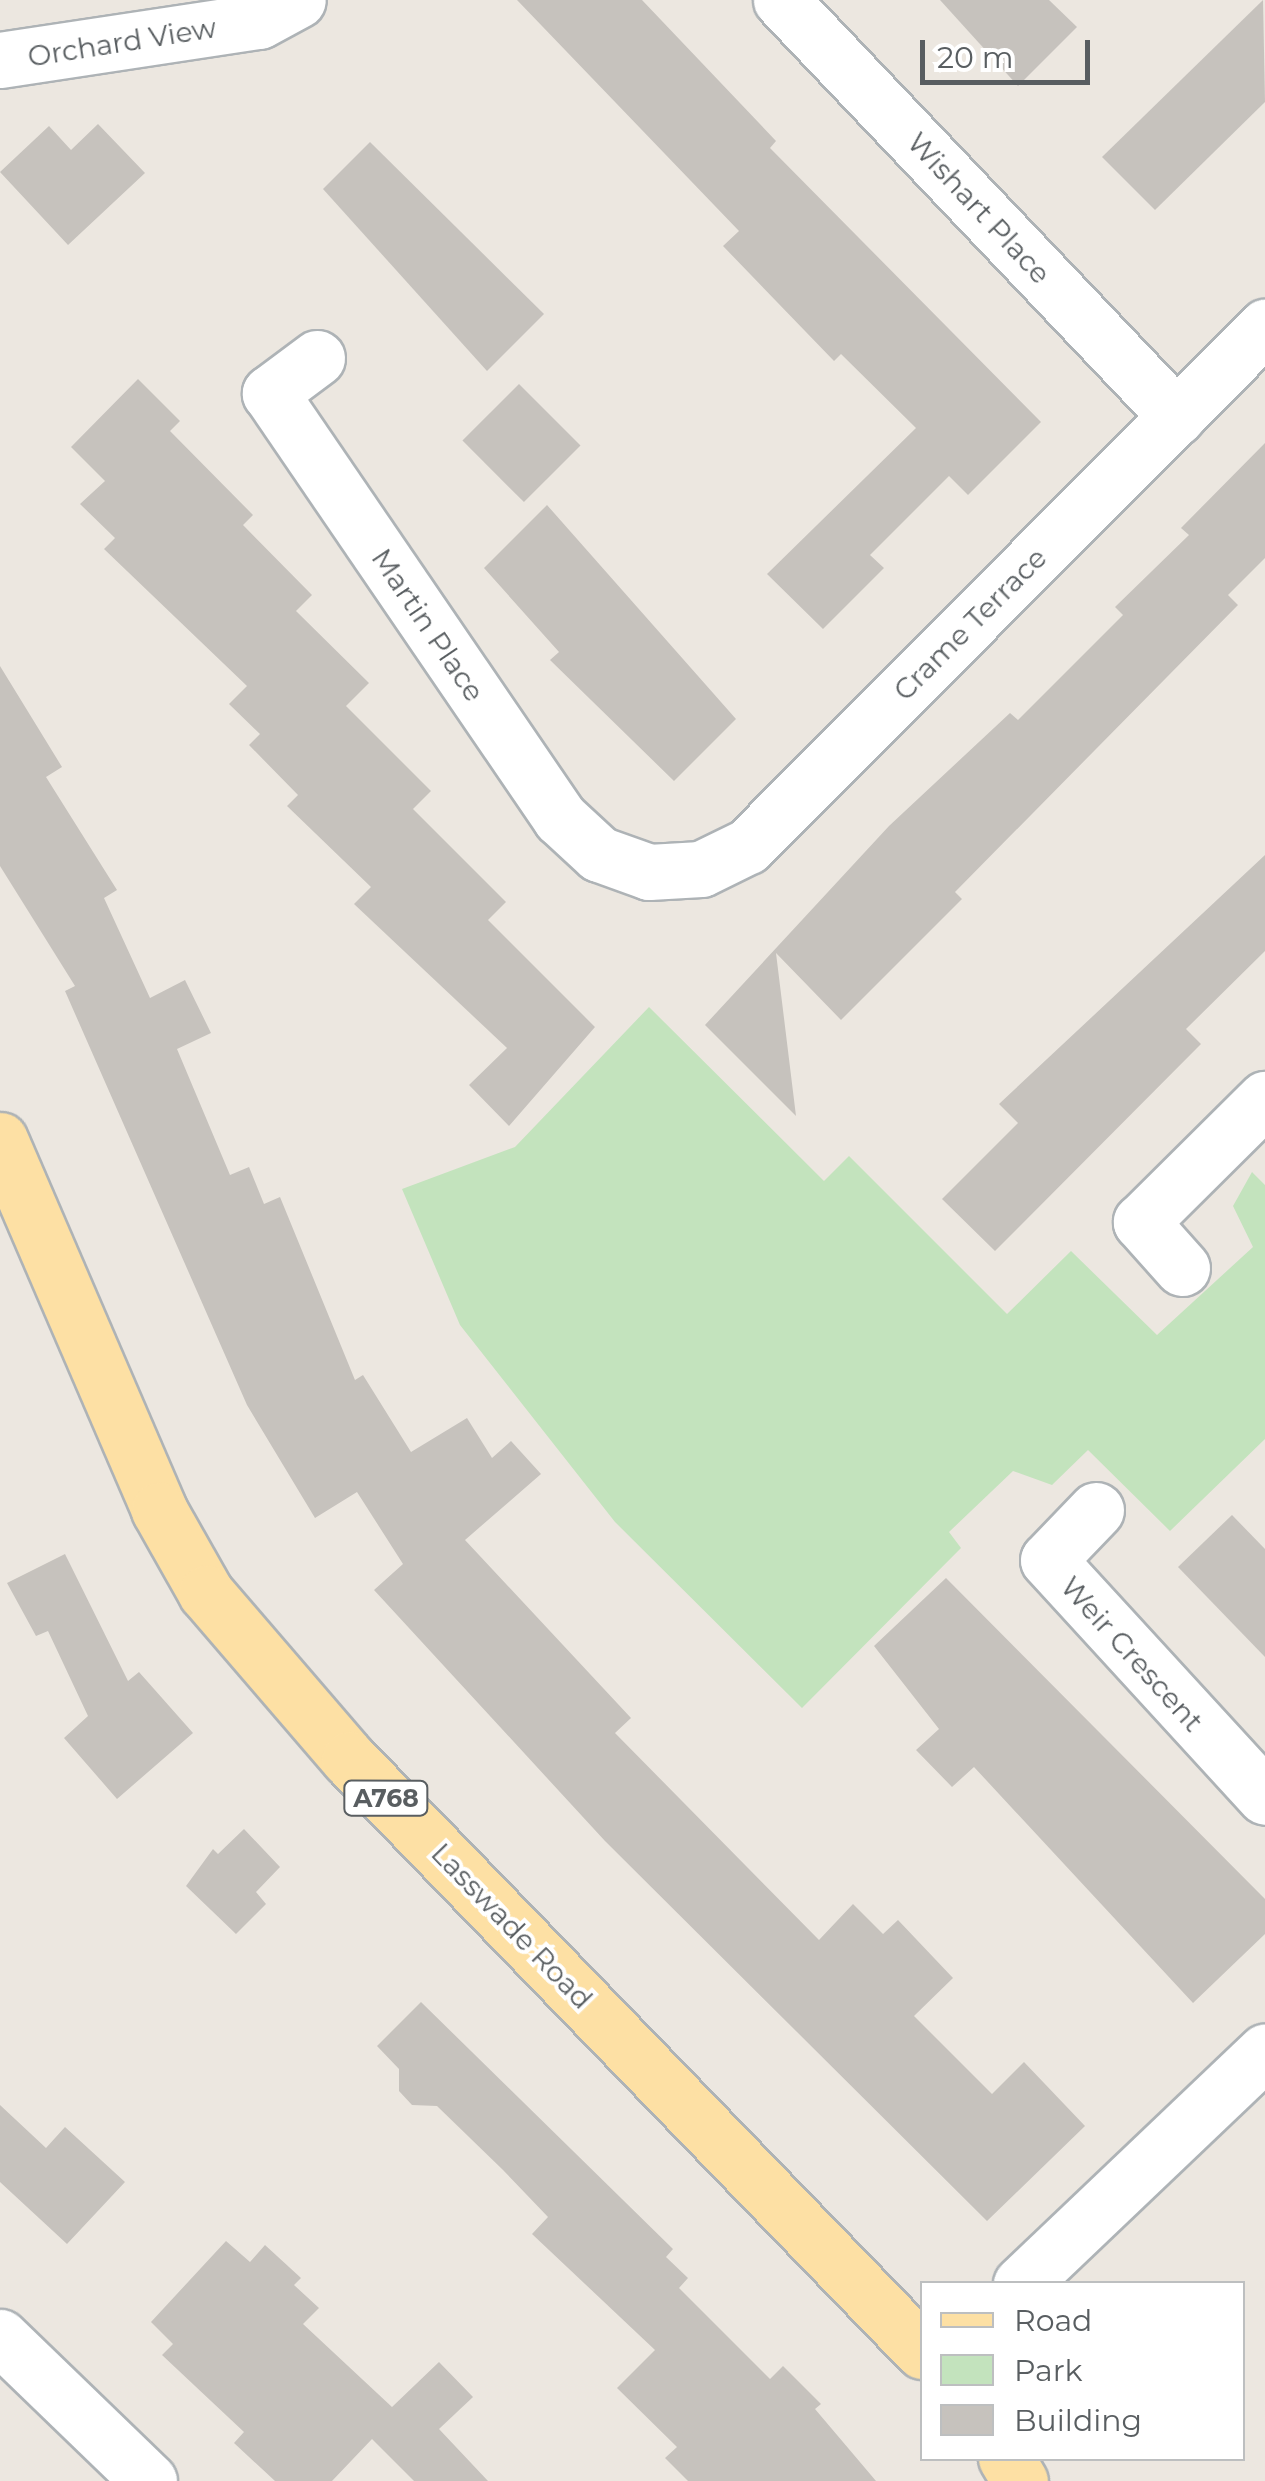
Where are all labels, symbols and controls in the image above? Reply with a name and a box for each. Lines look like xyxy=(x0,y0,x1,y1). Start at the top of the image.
street label: Orchard View xyxy=(25,11,219,73)
scale bar xyxy=(925,20,1095,82)
text: 20 m xyxy=(937,39,1014,76)
street label: Wishart Place xyxy=(900,126,1058,290)
street label: Crame Terrace xyxy=(887,541,1053,707)
street label: Martin Place xyxy=(365,542,491,708)
street label: Weir Crescent xyxy=(1054,1570,1210,1738)
road number: A768 xyxy=(341,1778,431,1818)
street label: Lasswade Road xyxy=(425,1836,599,2016)
legend xyxy=(920,2281,1245,2461)
text: Road xyxy=(1014,2302,1092,2339)
text: Park xyxy=(1014,2352,1083,2389)
text: Building xyxy=(1014,2402,1142,2439)

